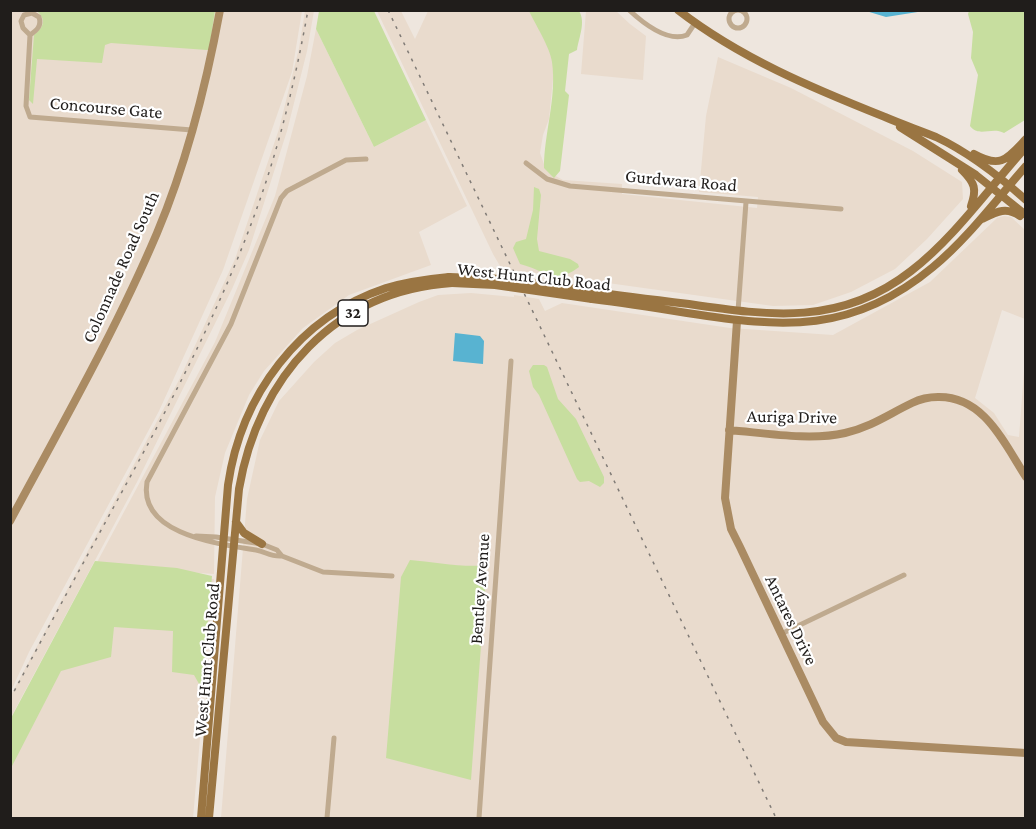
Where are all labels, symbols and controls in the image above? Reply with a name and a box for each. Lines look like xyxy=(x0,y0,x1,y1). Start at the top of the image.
street label: Concourse Gate xyxy=(49,92,163,124)
street label: Gurdwara Road xyxy=(624,165,738,197)
street label: Colonnade Road South xyxy=(78,188,164,346)
street label: West Hunt Club Road xyxy=(456,258,612,296)
road number: 32 xyxy=(338,300,368,326)
street label: Auriga Drive xyxy=(747,405,837,429)
street label: Bentley Avenue xyxy=(465,533,495,645)
street label: Antares Drive xyxy=(760,571,822,669)
street label: West Hunt Club Road xyxy=(190,582,224,738)

